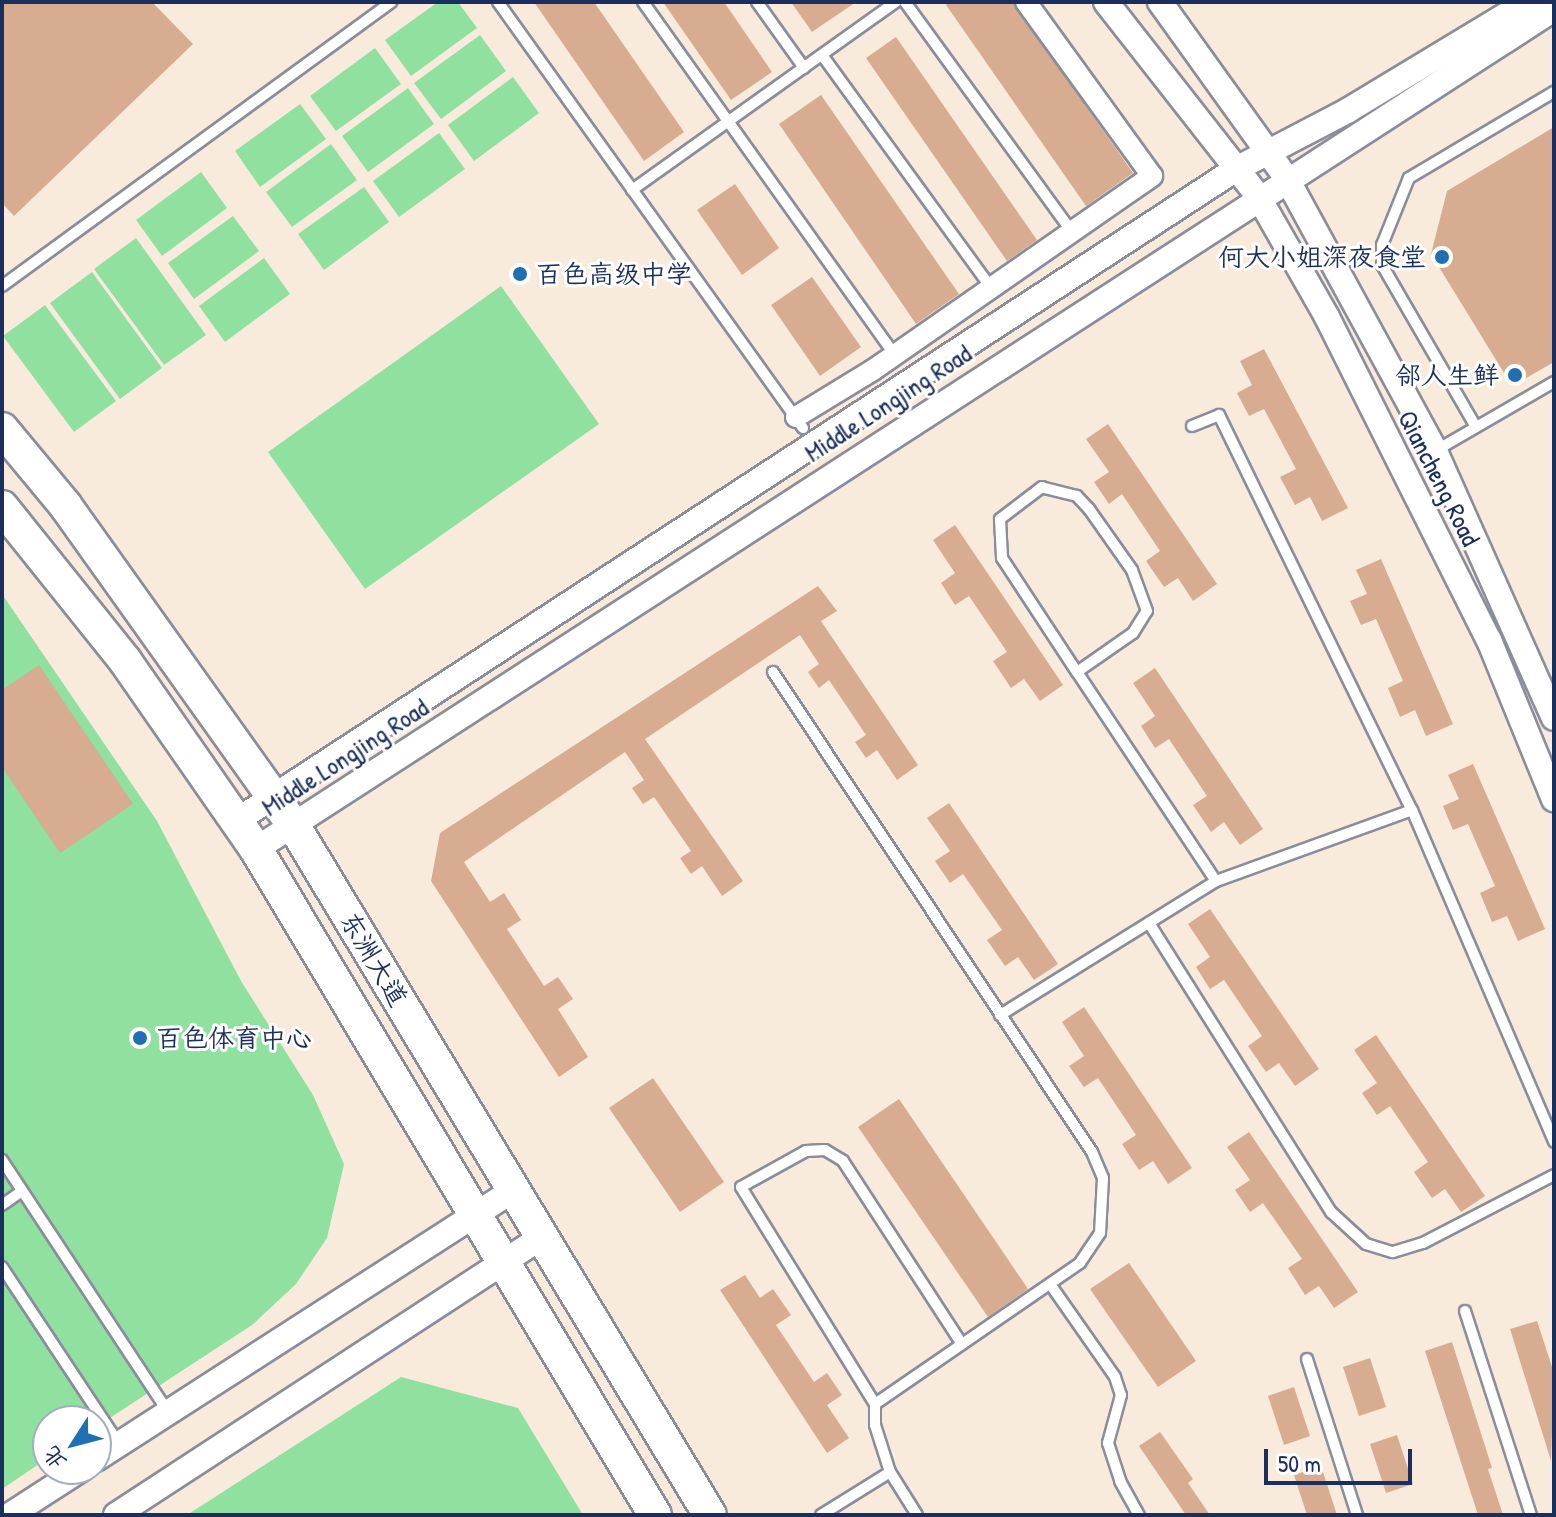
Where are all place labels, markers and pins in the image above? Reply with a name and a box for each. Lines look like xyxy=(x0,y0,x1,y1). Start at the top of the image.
place label: 何大小姐深夜食堂 xyxy=(1218,241,1426,273)
marker: 何大小姐深夜食堂 xyxy=(1433,248,1451,266)
place label: 百色高级中学 xyxy=(536,258,692,290)
marker: 百色高级中学 xyxy=(511,265,529,283)
place label: 邻人生鲜 xyxy=(1395,359,1499,391)
marker: 邻人生鲜 xyxy=(1506,366,1524,384)
place label: 百色体育中心 xyxy=(156,1022,312,1054)
marker: 百色体育中心 xyxy=(131,1029,149,1047)

